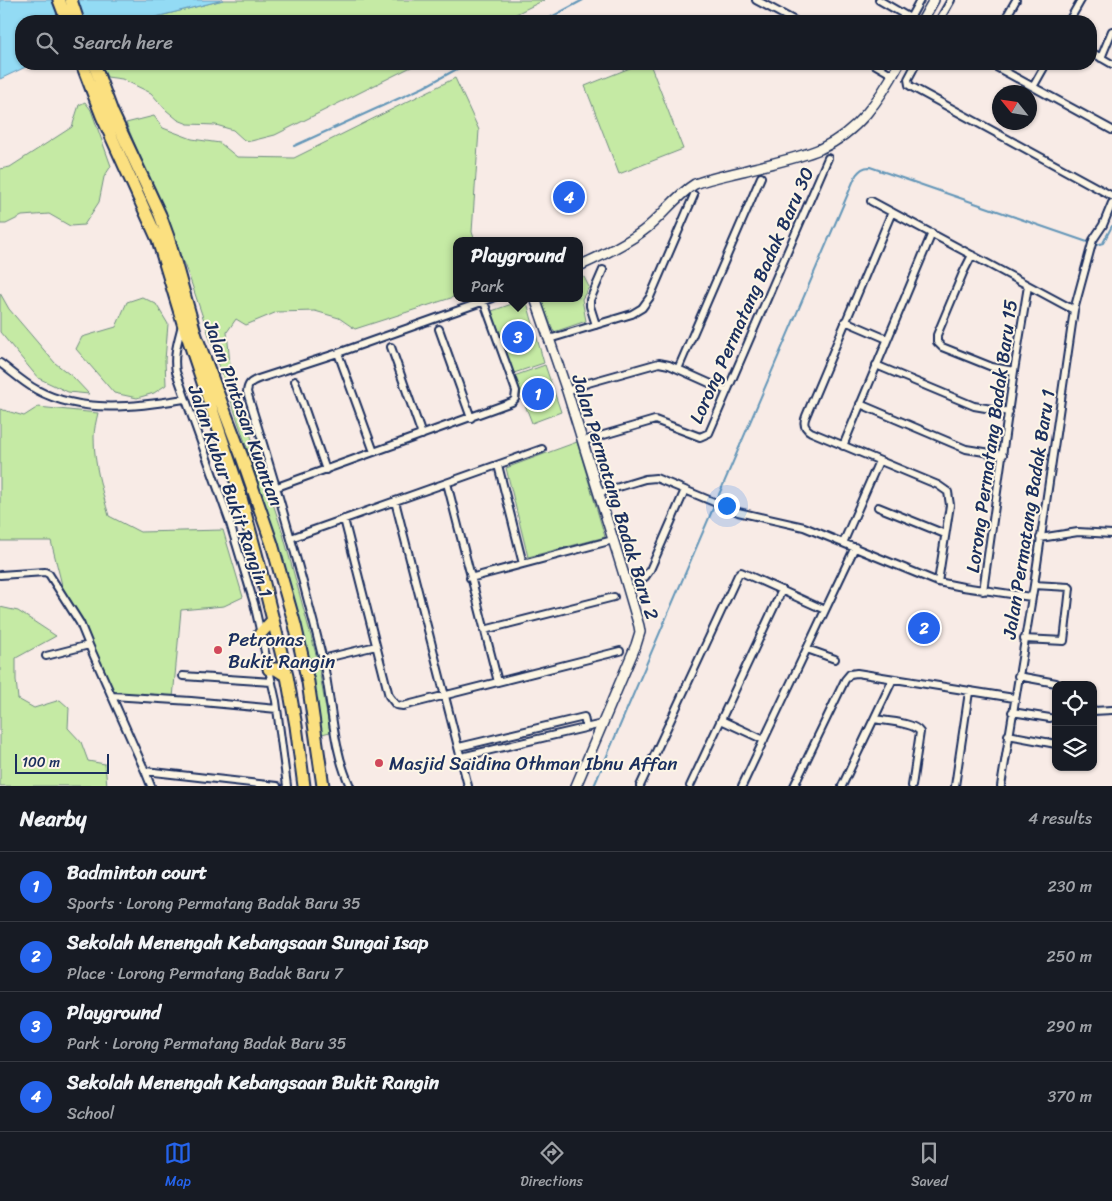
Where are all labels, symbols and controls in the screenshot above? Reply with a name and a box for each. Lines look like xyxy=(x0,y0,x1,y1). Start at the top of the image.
search box xyxy=(15,15,1097,70)
text: Search here xyxy=(73,26,173,59)
icon: search xyxy=(33,29,61,57)
north arrow xyxy=(992,85,1037,130)
street label: Lorong Permatang Badak Baru 30 xyxy=(680,161,823,429)
pin: 4 xyxy=(553,178,585,216)
popup xyxy=(453,237,583,302)
text: Playground xyxy=(471,239,565,272)
text: Park xyxy=(471,272,504,301)
street label: Lorong Permatang Badak Baru 15 xyxy=(956,297,1027,575)
street label: Jalan Pintasan Kuantan xyxy=(194,314,293,511)
pin: 3 xyxy=(502,318,534,356)
street label: Jalan Permatang Badak Baru 2 xyxy=(562,369,669,624)
pin: 1 xyxy=(522,375,554,413)
street label: Jalan Kubur Bukit Rangin 1 xyxy=(178,379,282,602)
street label: Jalan Permatang Badak Baru 1 xyxy=(992,387,1065,642)
your location xyxy=(714,493,740,519)
pin: 2 xyxy=(908,609,940,647)
place label: Petronas Bukit Rangin xyxy=(228,623,335,678)
marker: Petronas Bukit Rangin xyxy=(212,644,224,656)
map controls xyxy=(1052,681,1097,771)
button: locate xyxy=(1052,681,1097,726)
button: layers xyxy=(1052,726,1097,771)
place label: Masjid Saidina Othman Ibnu Affan xyxy=(389,747,678,780)
text: 100 m xyxy=(22,750,60,775)
scale bar xyxy=(15,751,109,774)
marker: Masjid Saidina Othman Ibnu Affan xyxy=(373,757,385,769)
text: Nearby xyxy=(20,800,86,838)
text: 4 results xyxy=(1028,804,1092,833)
text: Badminton court xyxy=(67,856,207,889)
text: 1 xyxy=(33,872,39,901)
text: 230 m xyxy=(1047,872,1092,901)
text: Sports · Lorong Permatang Badak Baru 35 xyxy=(67,889,361,918)
text: Sekolah Menengah Kebangsaan Sungai Isap xyxy=(67,926,428,959)
text: 2 xyxy=(31,942,41,971)
text: 250 m xyxy=(1046,942,1092,971)
text: Place · Lorong Permatang Badak Baru 7 xyxy=(67,959,343,988)
text: Playground xyxy=(67,996,161,1029)
text: 3 xyxy=(32,1012,40,1041)
text: 290 m xyxy=(1046,1012,1092,1041)
text: Park · Lorong Permatang Badak Baru 35 xyxy=(67,1029,347,1058)
text: Sekolah Menengah Kebangsaan Bukit Rangin xyxy=(67,1066,439,1099)
text: 4 xyxy=(31,1082,41,1111)
text: 370 m xyxy=(1048,1082,1092,1111)
text: School xyxy=(67,1099,114,1128)
tab: Map xyxy=(164,1139,192,1194)
tab: Directions xyxy=(520,1139,583,1194)
tab: Saved xyxy=(911,1139,948,1194)

